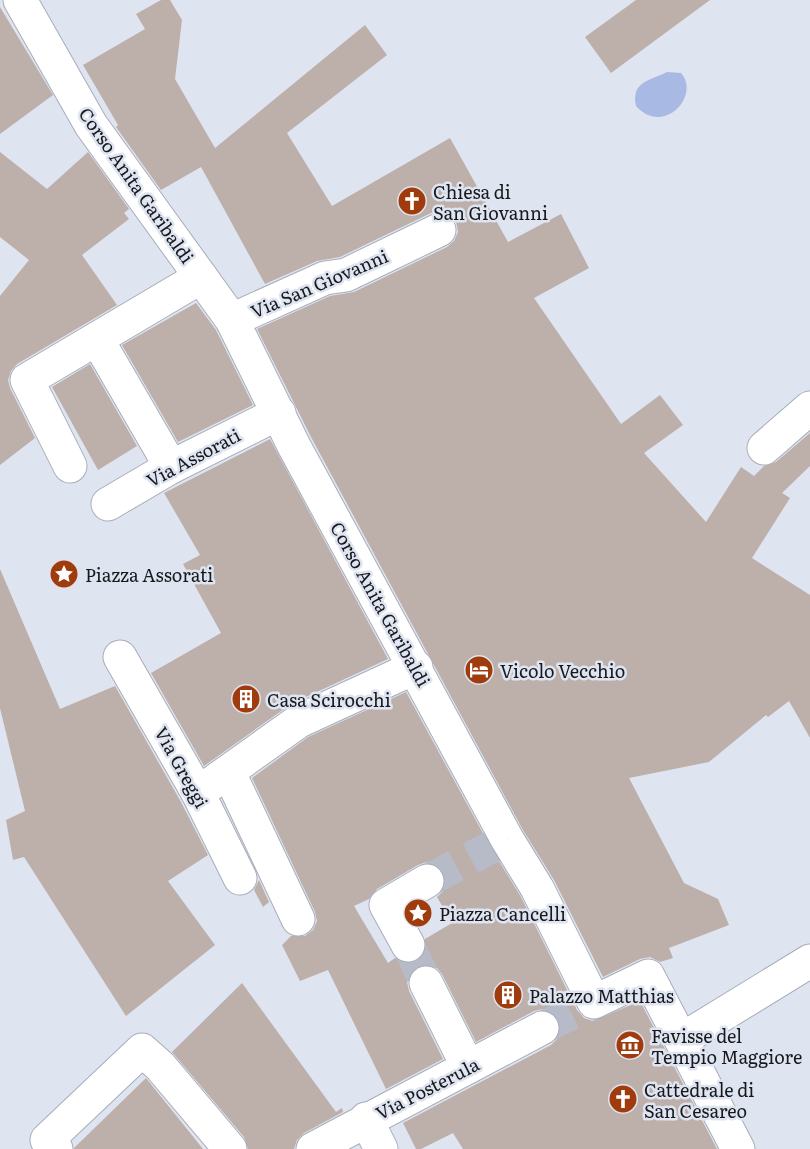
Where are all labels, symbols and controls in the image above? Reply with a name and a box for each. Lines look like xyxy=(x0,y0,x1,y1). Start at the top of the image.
street label: Corso Anita Garibaldi xyxy=(73,101,201,269)
place label: Chiesa di San Giovanni xyxy=(433,178,548,226)
church icon: Chiesa di San Giovanni xyxy=(396,185,428,217)
street label: Via San Giovanni xyxy=(246,242,392,324)
street label: Via Assorati xyxy=(141,421,245,493)
street label: Corso Anita Garibaldi xyxy=(324,517,438,691)
place icon: Piazza Assorati xyxy=(48,558,80,590)
place label: Piazza Assorati xyxy=(85,561,213,588)
hotel icon: Vicolo Vecchio xyxy=(463,654,495,686)
place label: Vicolo Vecchio xyxy=(500,657,625,684)
building icon: Casa Scirocchi xyxy=(230,683,262,715)
place label: Casa Scirocchi xyxy=(267,686,391,713)
street label: Via Greggi xyxy=(148,721,216,813)
place icon: Piazza Cancelli xyxy=(402,897,434,929)
place label: Piazza Cancelli xyxy=(439,900,566,927)
building icon: Palazzo Matthias xyxy=(492,979,524,1011)
place label: Palazzo Matthias xyxy=(529,982,674,1009)
place label: Favisse del Tempio Maggiore xyxy=(651,1022,802,1070)
museum icon: Favisse del Tempio Maggiore xyxy=(614,1029,646,1061)
street label: Via Posterula xyxy=(370,1050,484,1126)
place label: Cattedrale di San Cesareo xyxy=(644,1076,754,1124)
church icon: Cattedrale di San Cesareo xyxy=(607,1083,639,1115)

